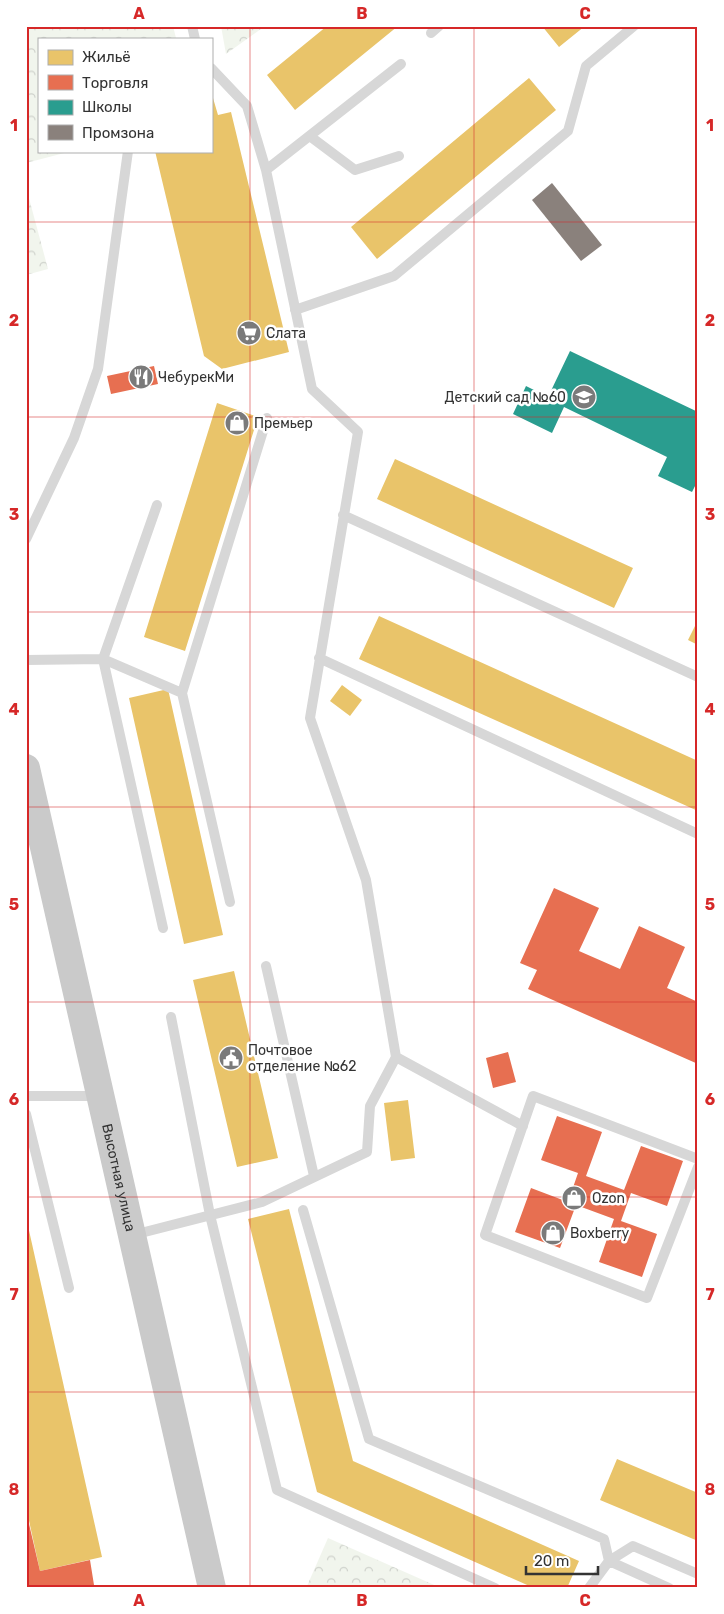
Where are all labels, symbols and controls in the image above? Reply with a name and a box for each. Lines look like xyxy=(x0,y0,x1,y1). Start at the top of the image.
text: A xyxy=(133,4,145,23)
text: B xyxy=(356,4,368,23)
text: C xyxy=(579,4,591,23)
legend xyxy=(38,38,212,152)
text: Жильё xyxy=(82,48,131,66)
text: Торговля xyxy=(82,74,148,92)
text: Школы xyxy=(82,98,132,116)
text: 1 xyxy=(10,116,18,135)
text: 1 xyxy=(706,116,714,135)
text: Промзона xyxy=(82,124,154,142)
text: 2 xyxy=(9,311,19,330)
text: 2 xyxy=(705,311,715,330)
supermarket icon: Слата xyxy=(236,320,262,346)
place label: Слата xyxy=(266,325,306,342)
restaurant icon: ЧебурекМи xyxy=(128,364,154,390)
place label: ЧебурекМи xyxy=(158,369,234,386)
school or university icon: Детский сад №60 xyxy=(571,384,597,410)
place label: Детский сад №60 xyxy=(445,389,566,406)
shop icon: Премьер xyxy=(224,410,250,436)
place label: Премьер xyxy=(254,415,313,432)
text: 3 xyxy=(9,505,19,524)
text: 3 xyxy=(705,505,715,524)
text: 4 xyxy=(9,700,20,719)
text: 4 xyxy=(705,700,716,719)
text: 5 xyxy=(9,895,19,914)
text: 5 xyxy=(705,895,715,914)
place label: Почтовое отделение №62 xyxy=(248,1042,357,1075)
public building icon: Почтовое отделение №62 xyxy=(218,1045,244,1071)
text: 6 xyxy=(9,1090,19,1109)
text: 6 xyxy=(705,1090,715,1109)
street label: Высотная улица xyxy=(98,1122,139,1233)
shop icon: Ozon xyxy=(561,1185,587,1211)
place label: Ozon xyxy=(592,1190,625,1207)
shop icon: Boxberry xyxy=(540,1220,566,1246)
place label: Boxberry xyxy=(570,1225,630,1242)
text: 7 xyxy=(9,1285,19,1304)
text: 7 xyxy=(705,1285,715,1304)
text: 8 xyxy=(9,1480,20,1499)
text: 8 xyxy=(705,1480,716,1499)
scale bar xyxy=(526,1544,599,1576)
text: 20 m xyxy=(534,1552,569,1570)
text: A xyxy=(133,1591,145,1610)
text: B xyxy=(356,1591,368,1610)
text: C xyxy=(579,1591,591,1610)

